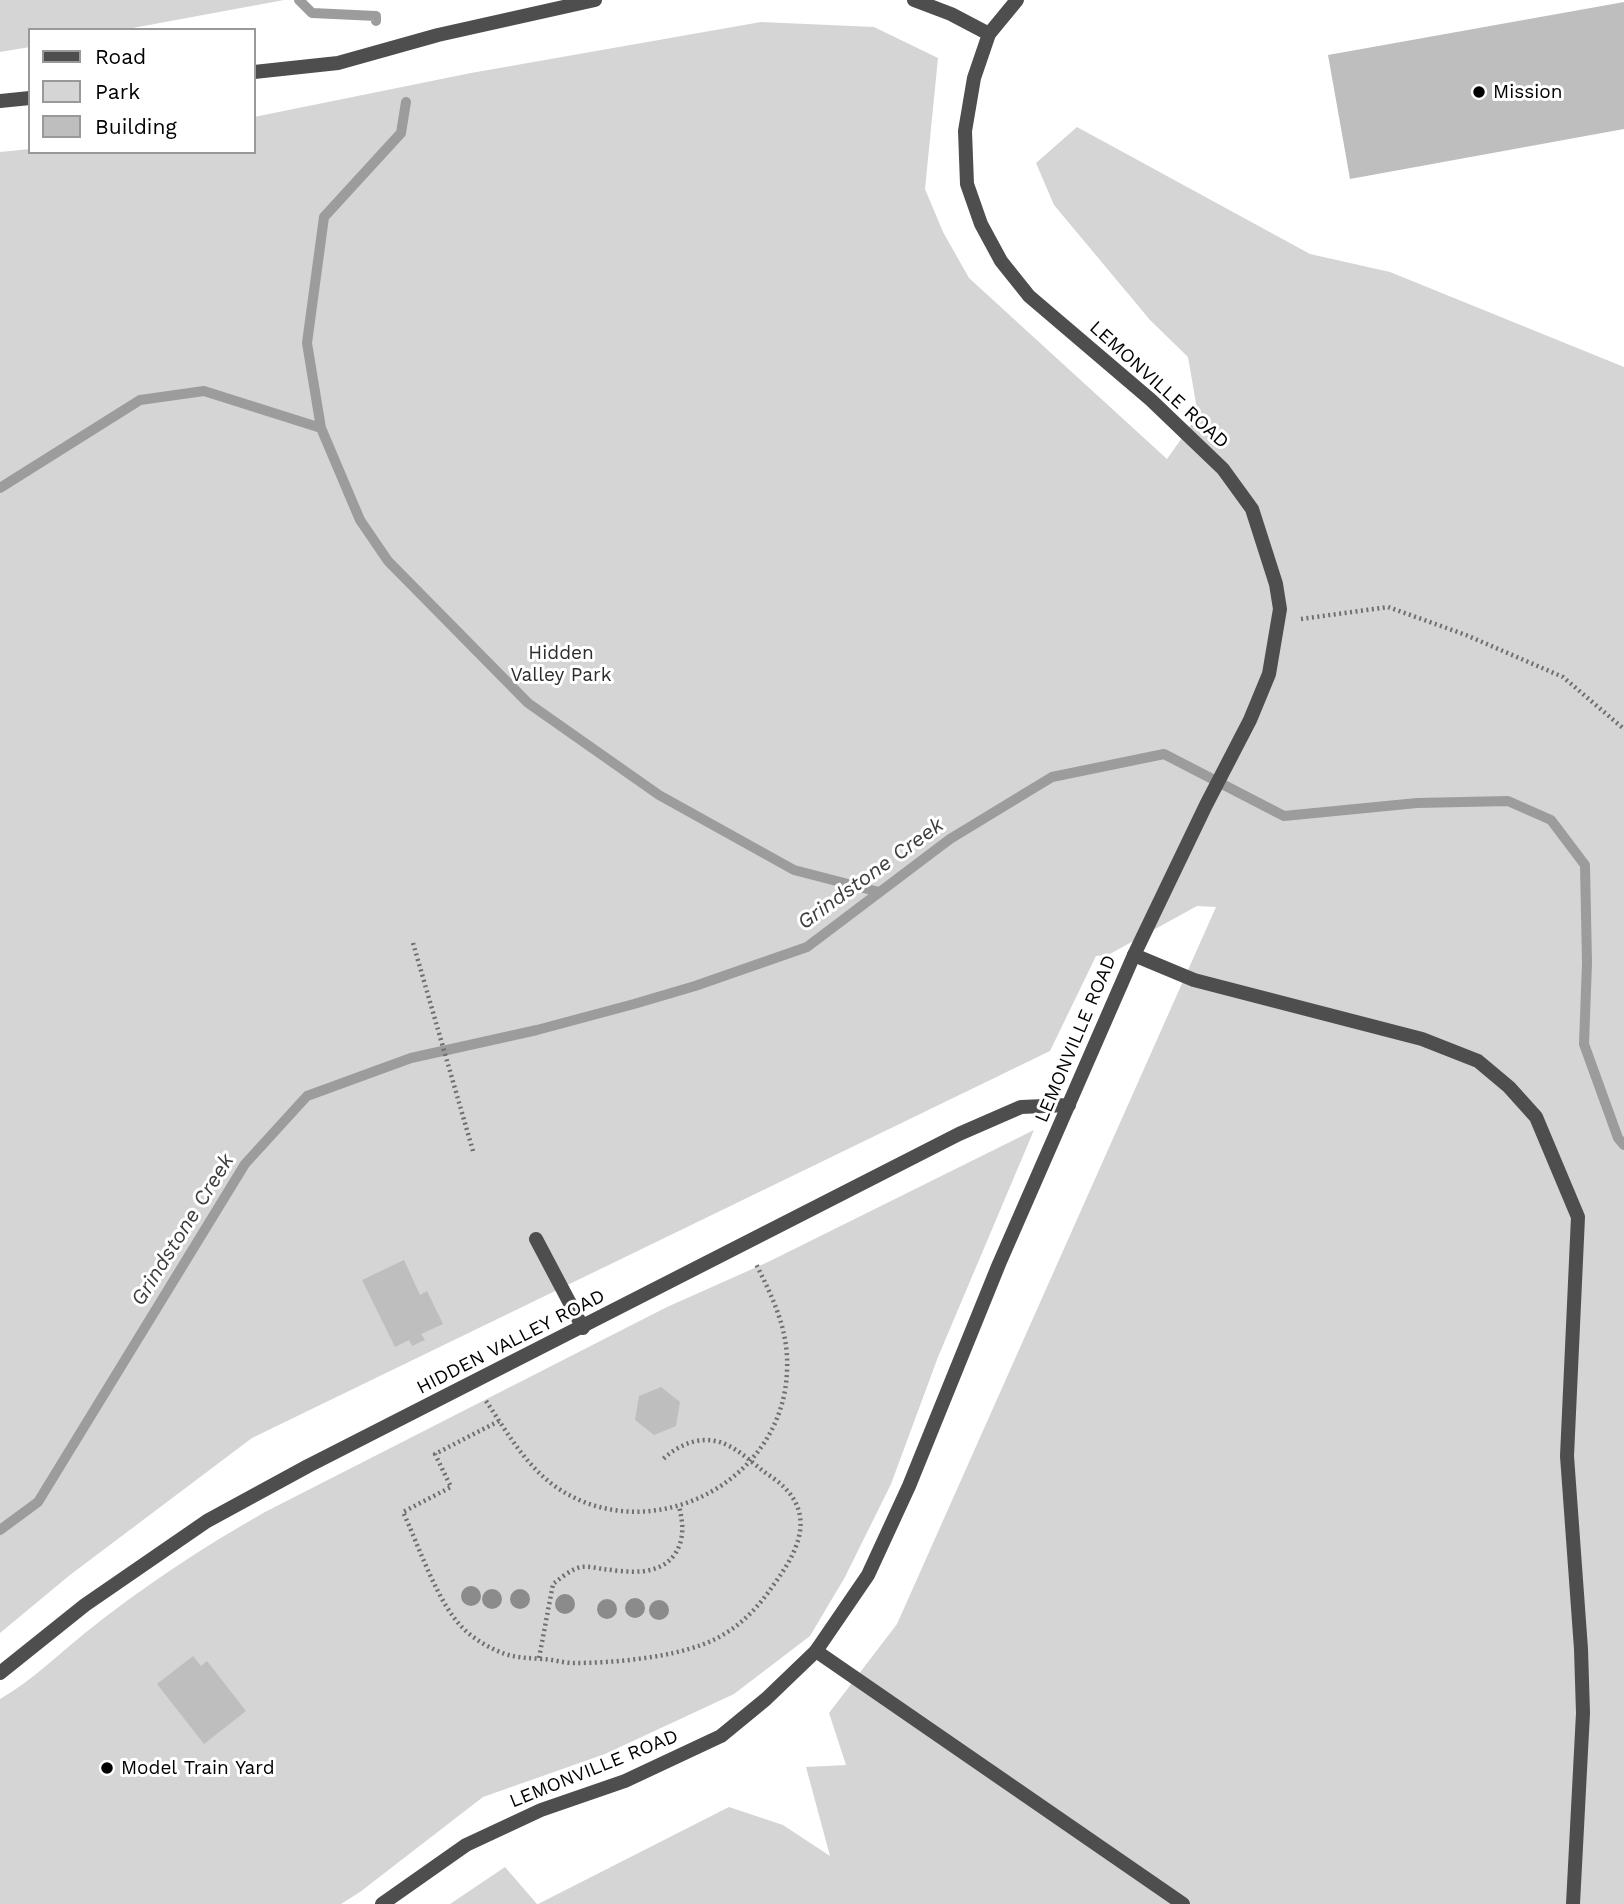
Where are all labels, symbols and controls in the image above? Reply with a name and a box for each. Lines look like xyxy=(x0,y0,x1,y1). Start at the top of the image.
legend xyxy=(28,28,256,154)
text: Road xyxy=(95,44,146,69)
text: Park xyxy=(95,79,140,104)
place label: Mission xyxy=(1493,81,1563,103)
marker: Mission xyxy=(1471,84,1487,100)
text: Building xyxy=(95,114,177,139)
street label: LEMONVILLE ROAD xyxy=(1085,316,1233,454)
park label: Hidden Valley Park xyxy=(510,642,612,686)
water label: Grindstone Creek xyxy=(793,813,949,935)
street label: LEMONVILLE ROAD xyxy=(1030,952,1122,1126)
water label: Grindstone Creek xyxy=(126,1149,240,1311)
street label: HIDDEN VALLEY ROAD xyxy=(413,1285,609,1399)
street label: LEMONVILLE ROAD xyxy=(506,1725,682,1813)
place label: Model Train Yard xyxy=(121,1757,275,1779)
marker: Model Train Yard xyxy=(99,1760,115,1776)

